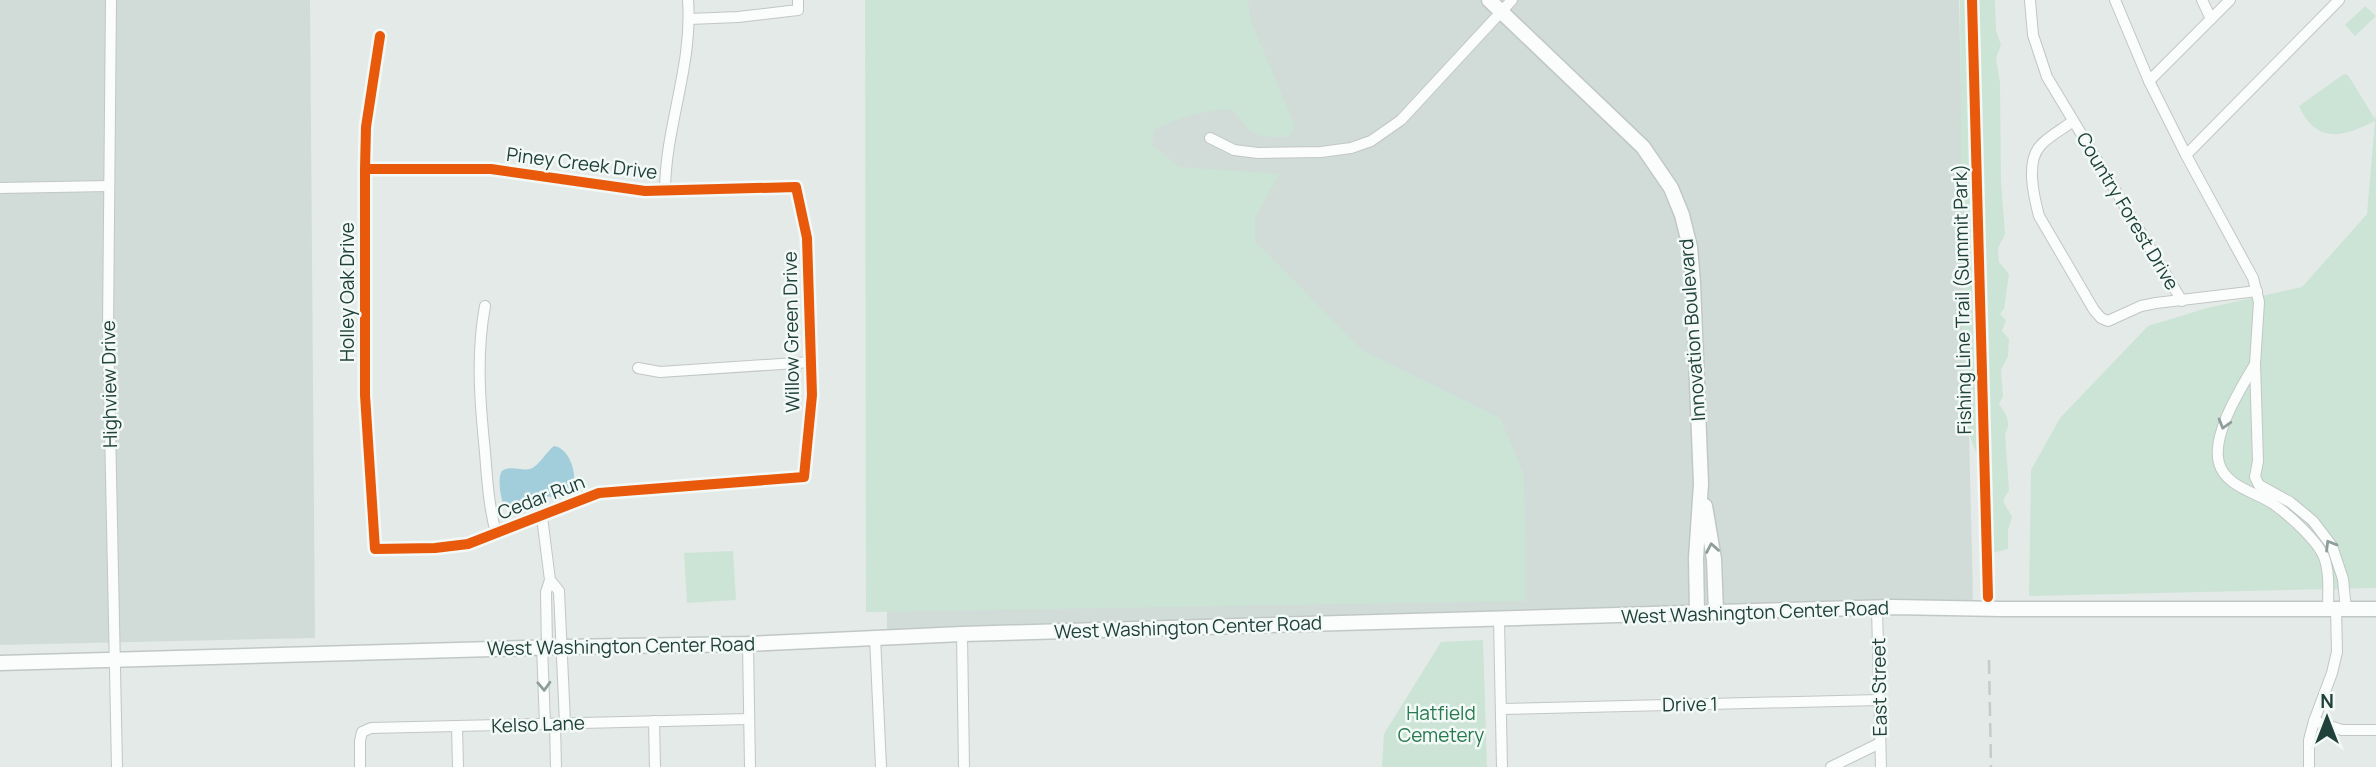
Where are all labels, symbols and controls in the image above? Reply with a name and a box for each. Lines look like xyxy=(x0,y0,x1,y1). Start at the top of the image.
street label: Country Forest Drive xyxy=(2071,127,2185,295)
street label: Piney Creek Drive xyxy=(505,141,659,185)
street label: Fishing Line Trail (Summit Park) xyxy=(1947,163,1977,435)
street label: Holley Oak Drive xyxy=(334,222,360,362)
street label: Innovation Boulevard xyxy=(1673,238,1711,422)
street label: Willow Green Drive xyxy=(777,251,805,413)
street label: Highview Drive xyxy=(95,320,123,448)
one-way arrow xyxy=(2218,418,2233,430)
street label: Cedar Run xyxy=(494,468,588,526)
one-way arrow xyxy=(2325,539,2338,552)
one-way arrow xyxy=(1705,542,1720,554)
street label: West Washington Center Road xyxy=(1621,594,1889,630)
street label: West Washington Center Road xyxy=(1054,609,1322,645)
street label: West Washington Center Road xyxy=(487,631,755,661)
street label: East Street xyxy=(1865,637,1893,737)
one-way arrow xyxy=(536,681,551,692)
north arrow xyxy=(2292,683,2362,753)
text: N xyxy=(2320,688,2334,714)
street label: Drive 1 xyxy=(1662,691,1718,717)
park label: Hatfield Cemetery xyxy=(1398,700,1484,748)
street label: Kelso Lane xyxy=(491,709,585,739)

